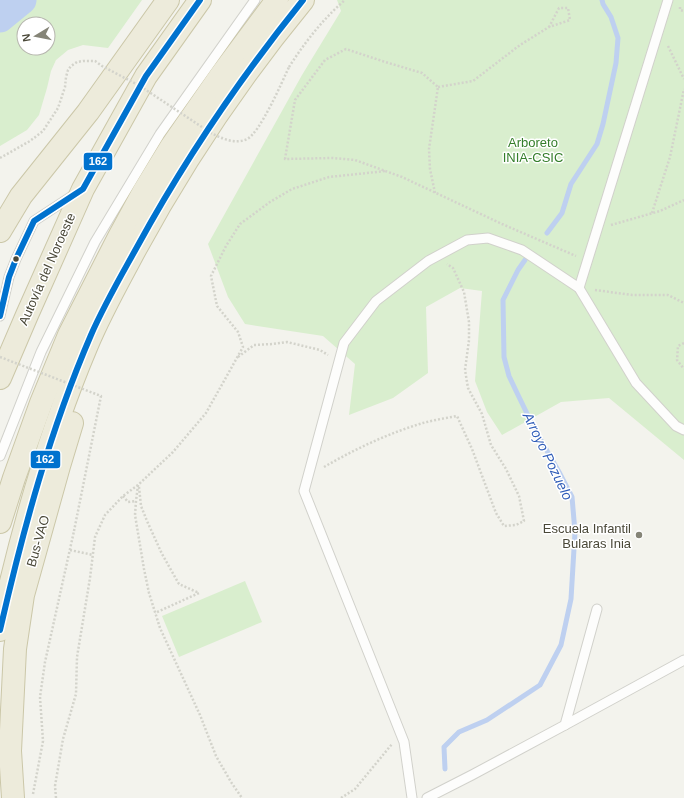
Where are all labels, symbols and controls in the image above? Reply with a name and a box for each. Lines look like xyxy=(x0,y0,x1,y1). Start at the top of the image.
north arrow xyxy=(16,16,56,56)
text: N xyxy=(20,33,33,43)
park label: Arboreto INIA-CSIC xyxy=(503,135,563,165)
line badge: 162 xyxy=(83,152,113,171)
text: 162 xyxy=(89,155,107,167)
street label: Autovía del Noroeste xyxy=(15,210,79,328)
unlabelled marker xyxy=(11,254,21,264)
water label: Arroyo Pozuelo xyxy=(519,409,576,503)
line badge: 162 xyxy=(30,450,61,469)
text: 162 xyxy=(36,453,54,465)
street label: Bus-VAO xyxy=(23,513,53,569)
place label: Escuela Infantil Bularas Inia xyxy=(543,521,632,551)
marker: Escuela Infantil Bularas Inia xyxy=(634,530,644,540)

